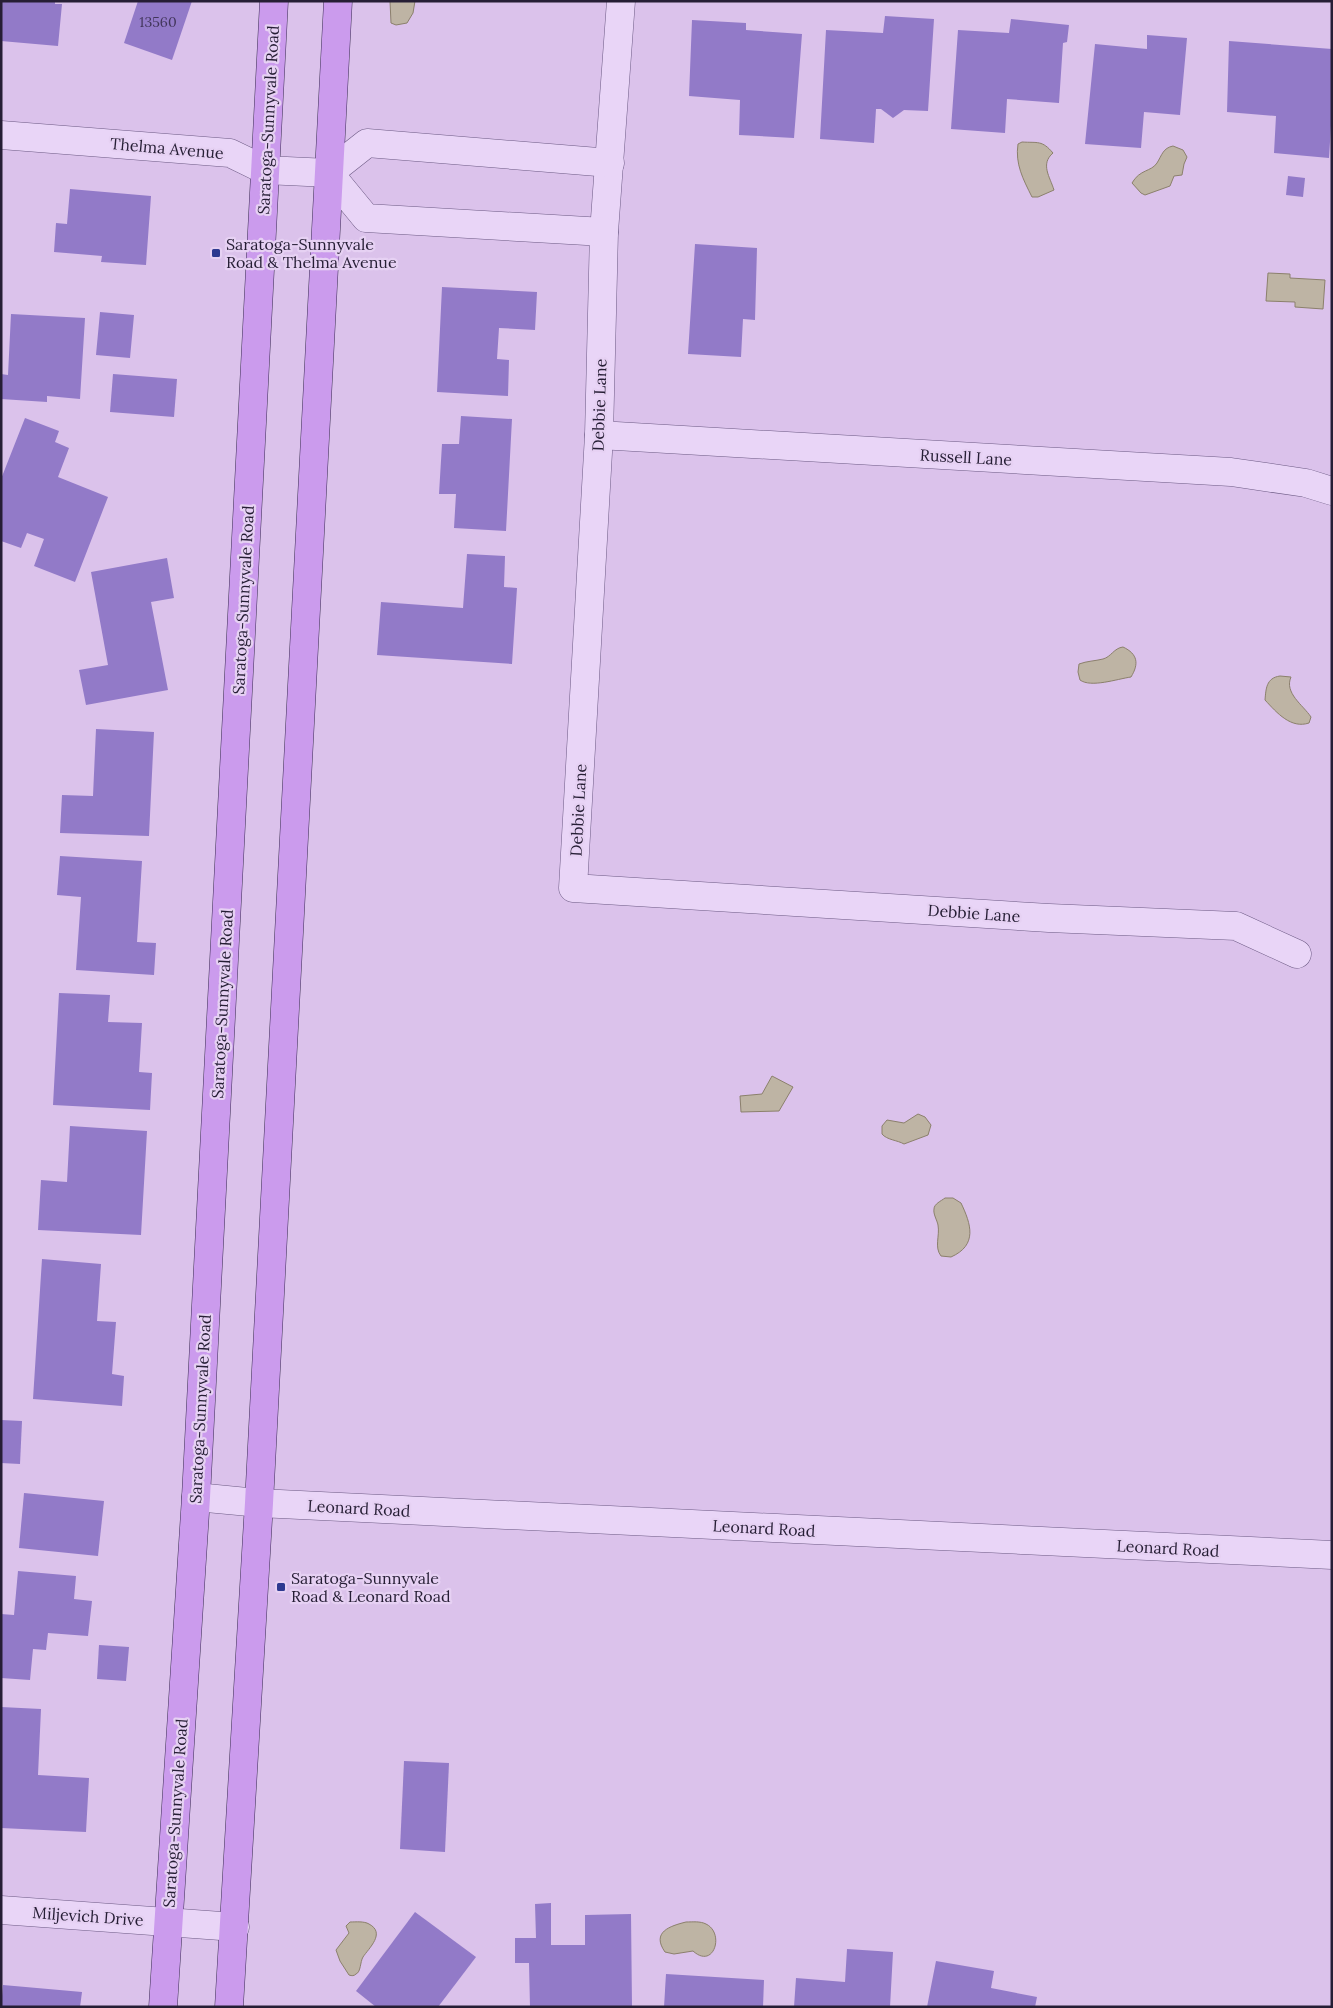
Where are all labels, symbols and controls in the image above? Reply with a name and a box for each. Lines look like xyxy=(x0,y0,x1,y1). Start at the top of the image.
house number: 13560 xyxy=(139,13,177,31)
street label: Saratoga-Sunnyvale Road xyxy=(253,25,283,215)
street label: Thelma Avenue xyxy=(109,133,225,163)
place label: Saratoga-Sunnyvale Road & Thelma Avenue xyxy=(226,234,397,272)
marker: Saratoga-Sunnyvale Road & Thelma Avenue xyxy=(210,247,222,259)
street label: Debbie Lane xyxy=(587,358,611,452)
street label: Russell Lane xyxy=(919,445,1013,469)
street label: Saratoga-Sunnyvale Road xyxy=(228,505,258,695)
street label: Debbie Lane xyxy=(566,763,590,857)
street label: Debbie Lane xyxy=(927,900,1021,926)
street label: Saratoga-Sunnyvale Road xyxy=(207,909,237,1099)
street label: Saratoga-Sunnyvale Road xyxy=(185,1314,215,1504)
street label: Leonard Road xyxy=(307,1495,411,1521)
street label: Leonard Road xyxy=(712,1515,816,1541)
street label: Leonard Road xyxy=(1116,1535,1220,1561)
place label: Saratoga-Sunnyvale Road & Leonard Road xyxy=(291,1568,451,1606)
marker: Saratoga-Sunnyvale Road & Leonard Road xyxy=(275,1581,287,1593)
street label: Saratoga-Sunnyvale Road xyxy=(158,1717,192,1908)
street label: Miljevich Drive xyxy=(32,1902,144,1930)

